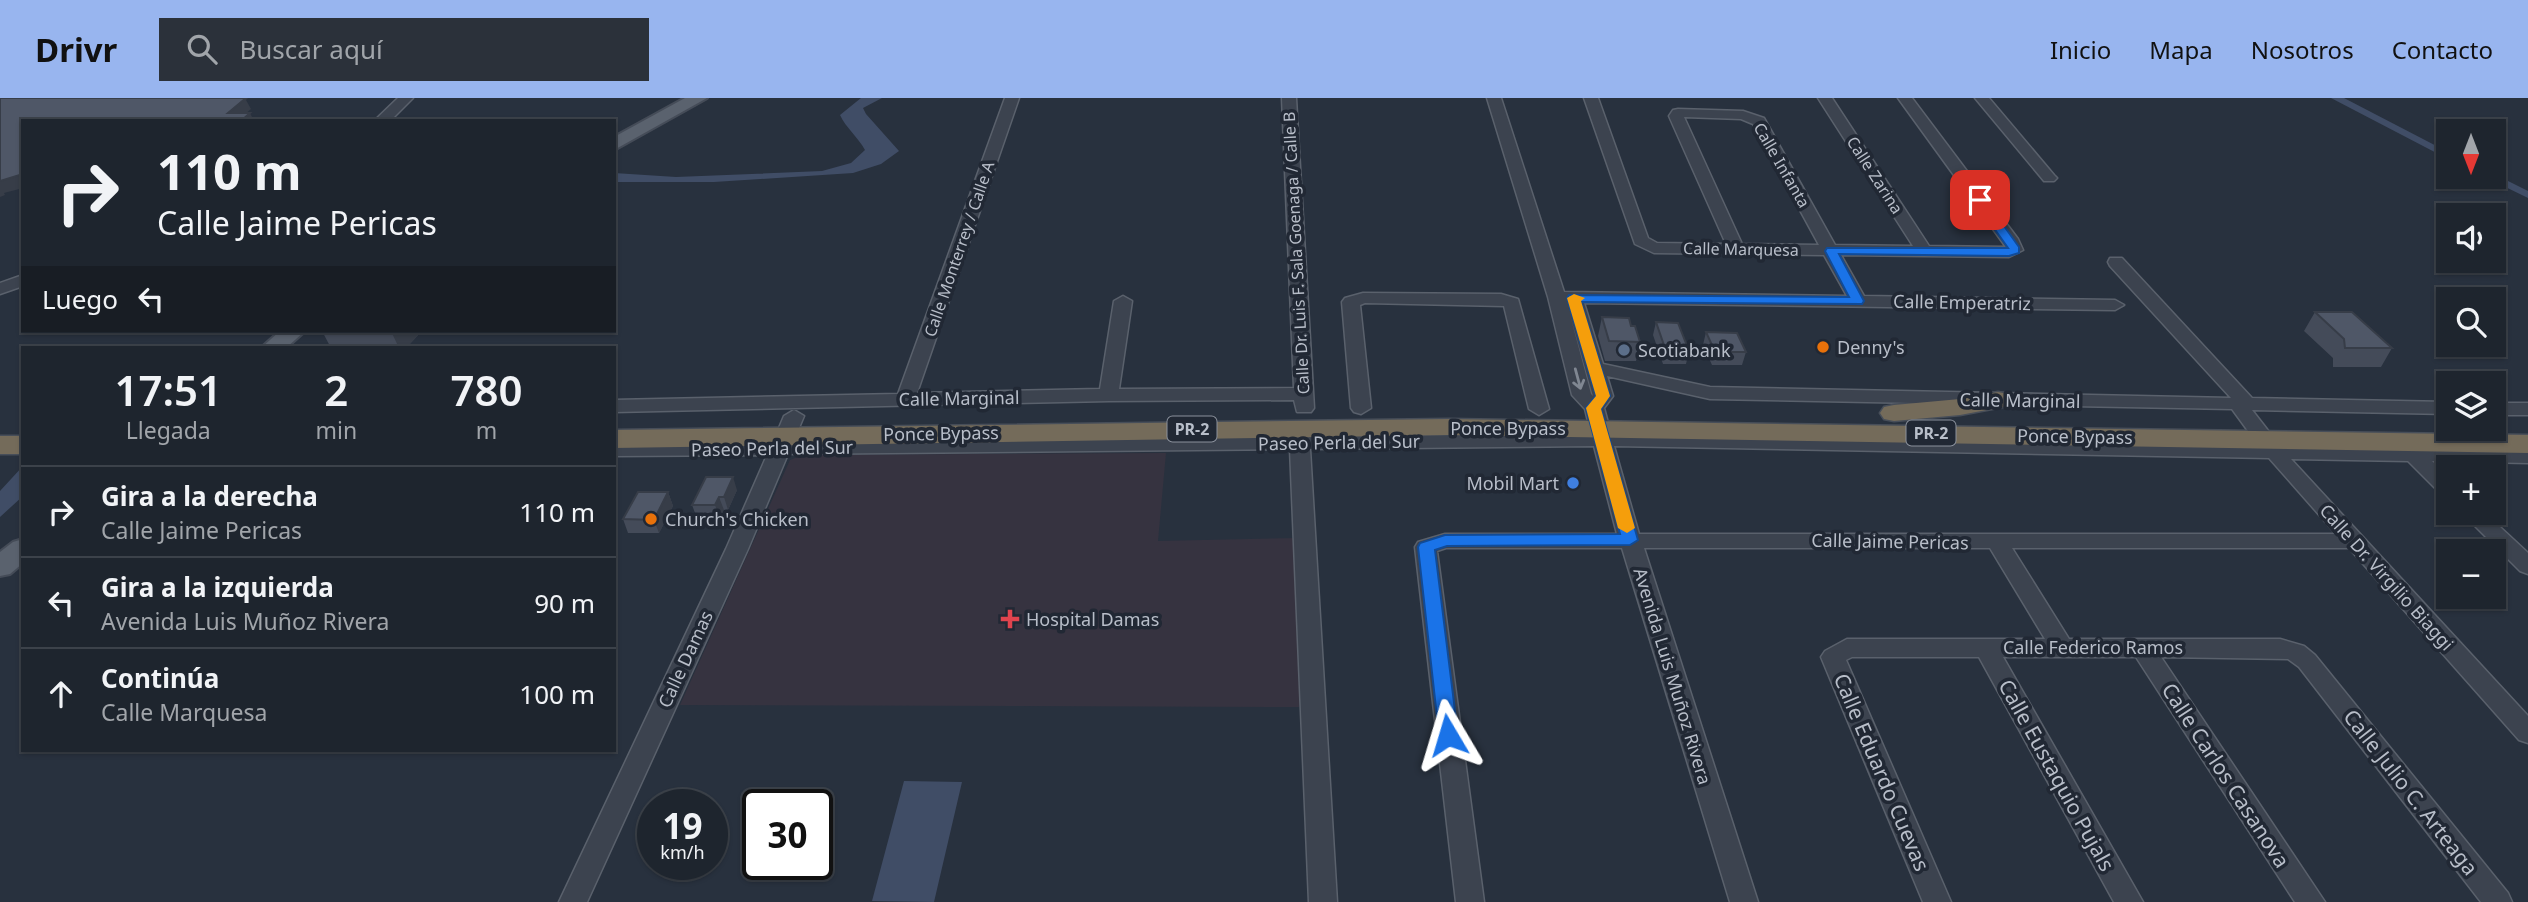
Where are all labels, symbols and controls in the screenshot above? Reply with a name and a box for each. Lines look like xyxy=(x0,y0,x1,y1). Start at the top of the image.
search box xyxy=(159,18,649,81)
text: Drivr xyxy=(35,27,117,72)
icon: search xyxy=(183,30,221,68)
text: Buscar aquí xyxy=(239,31,383,67)
text: Inicio xyxy=(2050,33,2111,66)
text: Mapa xyxy=(2149,33,2213,66)
text: Nosotros xyxy=(2251,33,2354,66)
text: Contacto xyxy=(2392,33,2493,66)
street label: Calle Dr. Luis F. Sala Goenaga / Calle B xyxy=(1278,111,1314,395)
street label: Calle Infanta xyxy=(1749,118,1815,212)
north arrow xyxy=(2436,119,2506,189)
map controls xyxy=(2436,119,2506,609)
street label: Calle Zarina xyxy=(1842,132,1908,218)
text: 110 m xyxy=(157,138,302,204)
icon: right xyxy=(42,147,133,238)
street label: Calle Monterrey / Calle A xyxy=(919,158,1000,340)
pin xyxy=(1950,170,2010,230)
icon: arrive xyxy=(1961,181,1999,219)
text: Calle Jaime Pericas xyxy=(157,201,437,244)
button: sound xyxy=(2436,203,2506,273)
street label: Calle Marquesa xyxy=(1683,237,1799,261)
icon: left xyxy=(132,280,170,318)
text: Luego xyxy=(42,281,118,317)
button: search xyxy=(2436,287,2506,357)
street label: Calle Emperatriz xyxy=(1893,289,2031,315)
place label: Denny's xyxy=(1837,335,1905,359)
place label: Scotiabank xyxy=(1638,338,1731,362)
marker: Denny's xyxy=(1815,339,1831,355)
marker: Scotiabank xyxy=(1616,342,1632,358)
text: 17:51 xyxy=(114,361,222,418)
text: 2 xyxy=(324,361,348,418)
text: 780 xyxy=(451,361,523,418)
one-way arrow xyxy=(1572,367,1585,389)
button: layers xyxy=(2436,371,2506,441)
street label: Calle Marginal xyxy=(898,385,1020,411)
street label: Calle Marginal xyxy=(1959,387,2081,413)
text: Llegada xyxy=(126,414,211,446)
text: min xyxy=(315,414,357,446)
text: m xyxy=(476,414,497,446)
road number: PR-2 xyxy=(1168,416,1216,442)
street label: Ponce Bypass xyxy=(1450,416,1566,440)
street label: Ponce Bypass xyxy=(883,420,999,446)
road number: PR-2 xyxy=(1906,420,1955,446)
street label: Ponce Bypass xyxy=(2017,423,2133,449)
street label: Paseo Perla del Sur xyxy=(1258,429,1421,455)
street label: Paseo Perla del Sur xyxy=(691,435,854,461)
button: + xyxy=(2436,455,2506,525)
place label: Mobil Mart xyxy=(1466,471,1559,495)
marker: Mobil Mart xyxy=(1565,475,1581,491)
text: Gira a la derecha xyxy=(101,478,318,514)
icon: right xyxy=(42,493,80,531)
text: 110 m xyxy=(519,494,595,530)
street label: Calle Dr. Virgilio Biaggi xyxy=(2315,499,2459,655)
place label: Church's Chicken xyxy=(665,507,809,531)
marker: Church's Chicken xyxy=(643,511,659,527)
text: Calle Jaime Pericas xyxy=(101,514,302,546)
street label: Calle Jaime Pericas xyxy=(1811,528,1969,554)
button: − xyxy=(2436,539,2506,609)
street label: Avenida Luis Muñoz Rivera xyxy=(1629,565,1717,787)
text: Gira a la izquierda xyxy=(101,569,334,605)
icon: left xyxy=(42,584,80,622)
text: 90 m xyxy=(534,585,595,621)
text: Avenida Luis Muñoz Rivera xyxy=(101,605,389,637)
street label: Calle Damas xyxy=(652,607,718,711)
place label: Hospital Damas xyxy=(1026,607,1159,631)
marker: Hospital Damas xyxy=(1000,609,1020,629)
street label: Calle Federico Ramos xyxy=(2003,635,2183,659)
text: Continúa xyxy=(101,660,219,696)
street label: Calle Eduardo Cuevas xyxy=(1828,669,1936,875)
street label: Calle Eustaquio Pujals xyxy=(1993,674,2121,876)
icon: ahead xyxy=(42,675,80,713)
text: 100 m xyxy=(519,676,595,712)
street label: Calle Carlos Casanova xyxy=(2156,677,2296,873)
text: Calle Marquesa xyxy=(101,696,267,728)
position arrow xyxy=(1411,698,1485,772)
street label: Calle Julio C. Arteaga xyxy=(2337,703,2485,881)
speed limit sign: 30 xyxy=(742,789,833,880)
text: 19 xyxy=(662,802,703,849)
text: km/h xyxy=(660,840,705,864)

